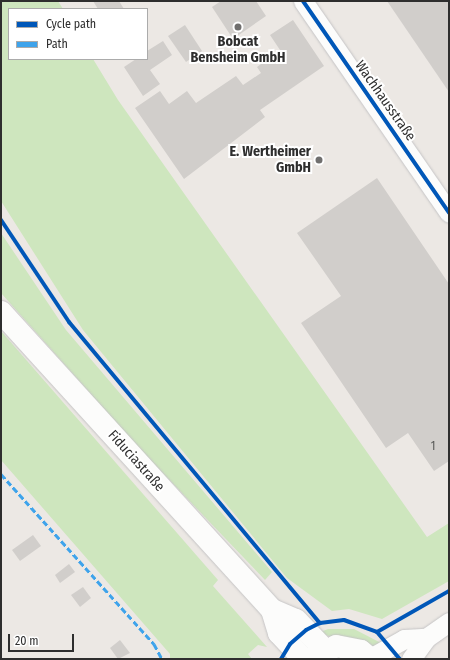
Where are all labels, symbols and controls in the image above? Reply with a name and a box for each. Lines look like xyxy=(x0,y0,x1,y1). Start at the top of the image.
legend xyxy=(8,8,148,60)
text: Cycle path xyxy=(46,17,96,31)
marker: Bobcat Bensheim GmbH xyxy=(233,22,243,32)
place label: Bobcat Bensheim GmbH xyxy=(190,34,286,66)
text: Path xyxy=(46,37,68,51)
street label: Wachhausstraße xyxy=(351,58,419,144)
place label: E. Wertheimer GmbH xyxy=(229,144,311,176)
marker: E. Wertheimer GmbH xyxy=(314,155,324,165)
street label: Fiduciastraße xyxy=(104,427,168,495)
house number: 1 xyxy=(431,440,435,454)
scale bar xyxy=(10,626,76,652)
text: 20 m xyxy=(15,634,39,648)

